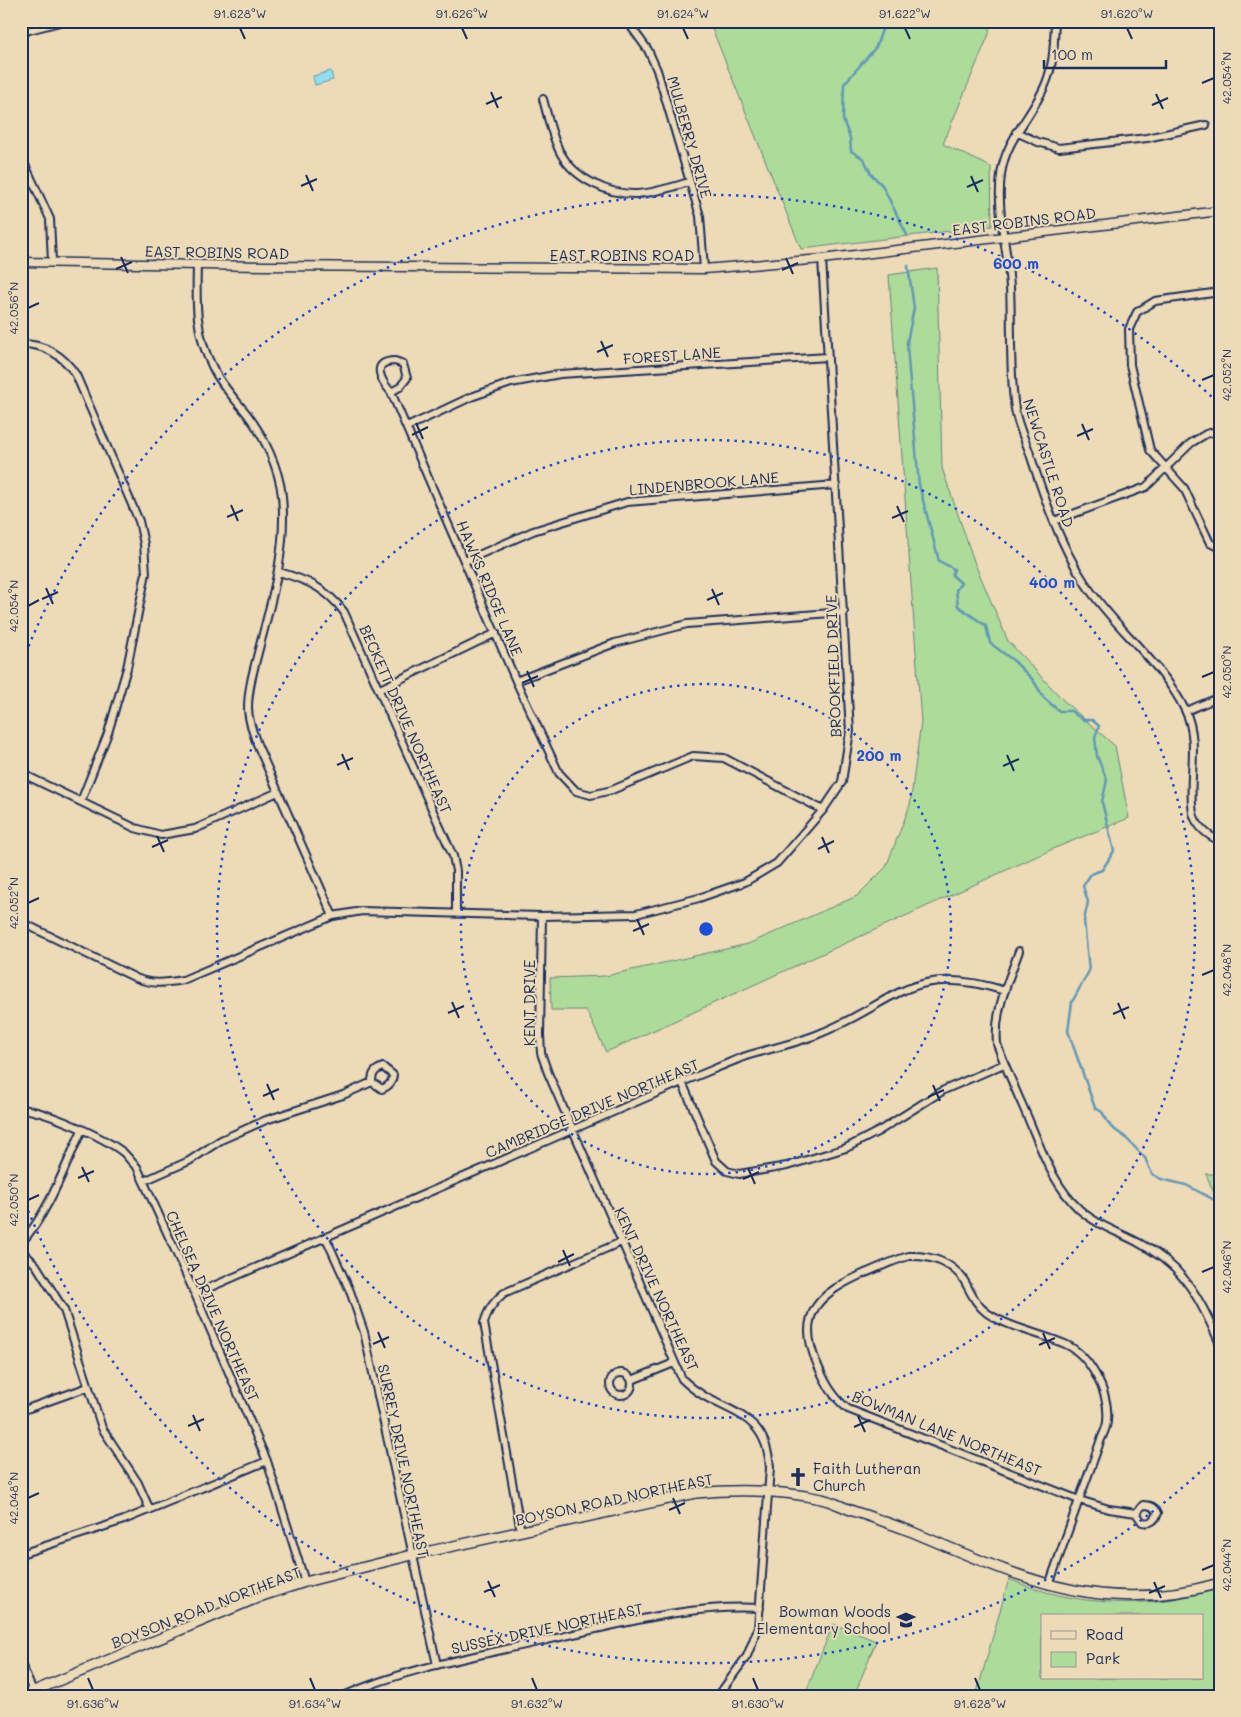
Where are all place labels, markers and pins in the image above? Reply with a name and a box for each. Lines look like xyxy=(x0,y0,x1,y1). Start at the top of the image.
centre of rings xyxy=(697,920,715,938)
place label: Faith Lutheran Church xyxy=(813,1458,921,1495)
church icon: Faith Lutheran Church xyxy=(787,1466,809,1488)
place label: Bowman Woods Elementary School xyxy=(756,1601,891,1638)
school or university icon: Bowman Woods Elementary School xyxy=(895,1609,917,1631)

